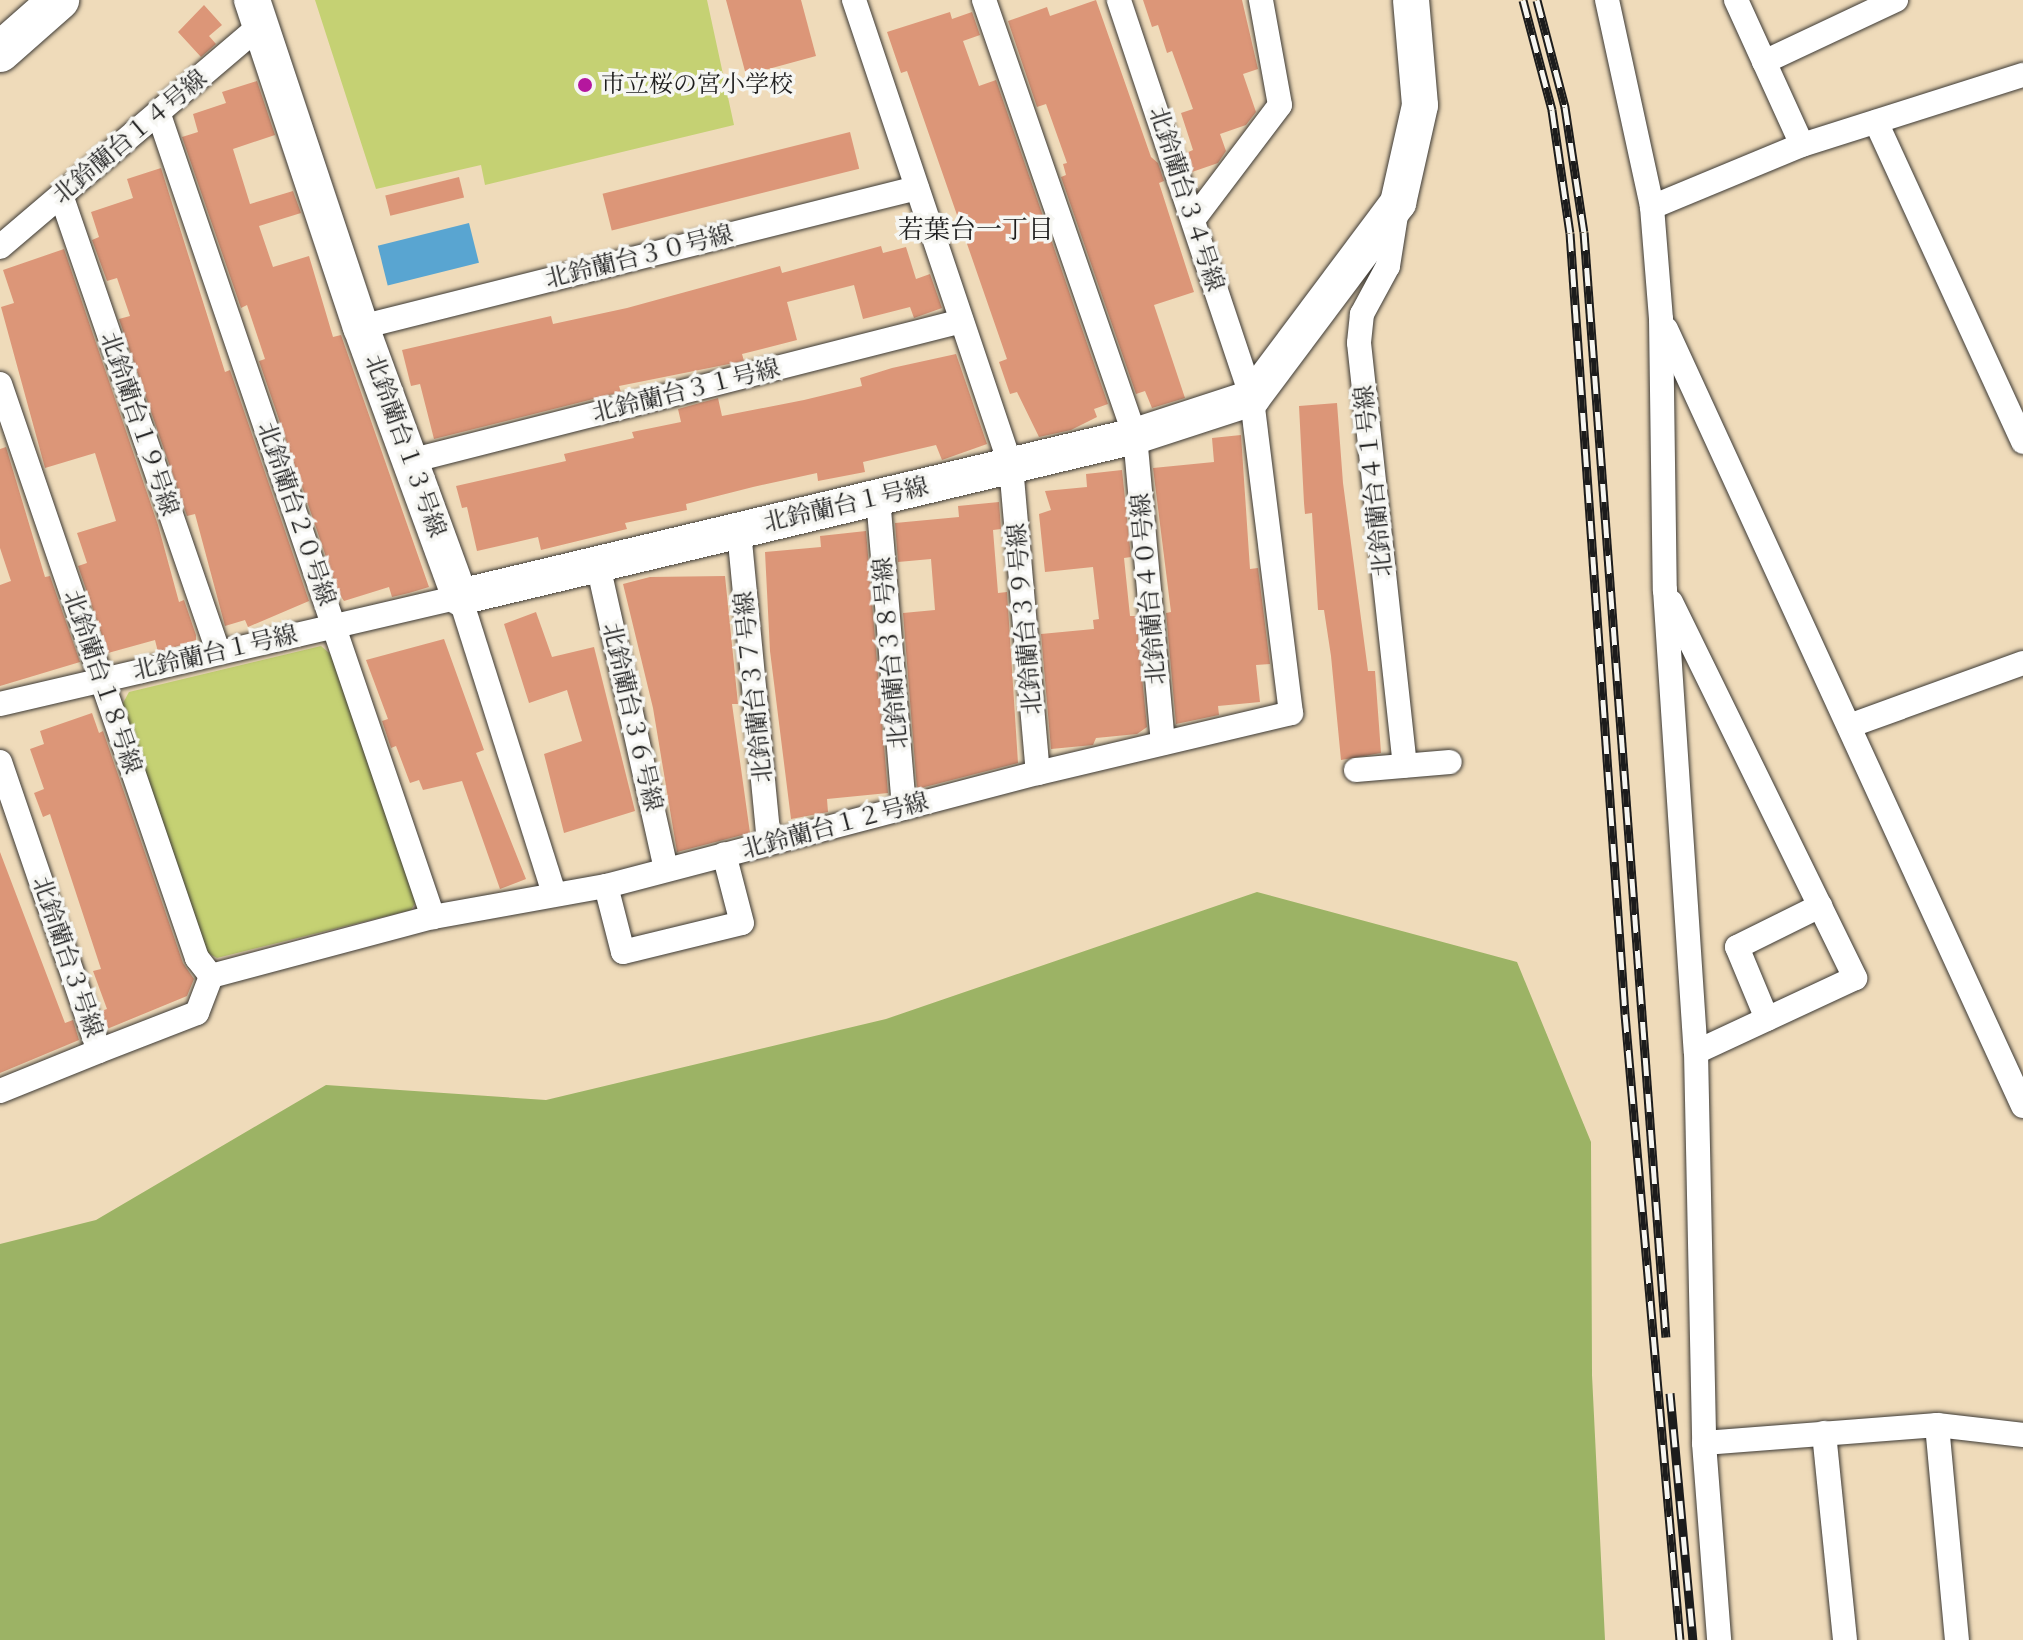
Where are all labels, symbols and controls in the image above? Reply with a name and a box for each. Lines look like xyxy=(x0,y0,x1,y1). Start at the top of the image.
street label: 北鈴蘭台１４号線 xyxy=(47,64,213,210)
place label: 市立桜の宮小学校 xyxy=(601,71,793,99)
marker: 市立桜の宮小学校 xyxy=(576,76,594,94)
street label: 北鈴蘭台３４号線 xyxy=(1143,103,1229,295)
district label: 若葉台一丁目 xyxy=(898,214,1054,246)
street label: 北鈴蘭台３０号線 xyxy=(542,220,736,294)
street label: 北鈴蘭台１９号線 xyxy=(94,329,184,519)
street label: 北鈴蘭台１３号線 xyxy=(359,351,451,541)
street label: 北鈴蘭台３１号線 xyxy=(589,354,783,428)
street label: 北鈴蘭台４１号線 xyxy=(1350,384,1398,578)
street label: 北鈴蘭台２０号線 xyxy=(251,419,341,609)
street label: 北鈴蘭台１号線 xyxy=(761,472,931,538)
street label: 北鈴蘭台４０号線 xyxy=(1126,492,1172,686)
street label: 北鈴蘭台３９号線 xyxy=(1002,522,1048,716)
street label: 北鈴蘭台３８号線 xyxy=(868,556,914,750)
street label: 北鈴蘭台１８号線 xyxy=(57,587,147,777)
street label: 北鈴蘭台３７号線 xyxy=(730,590,778,784)
street label: 北鈴蘭台１号線 xyxy=(130,620,300,686)
street label: 北鈴蘭台３６号線 xyxy=(596,620,668,814)
street label: 北鈴蘭台１２号線 xyxy=(739,787,931,865)
street label: 北鈴蘭台３号線 xyxy=(26,873,108,1041)

